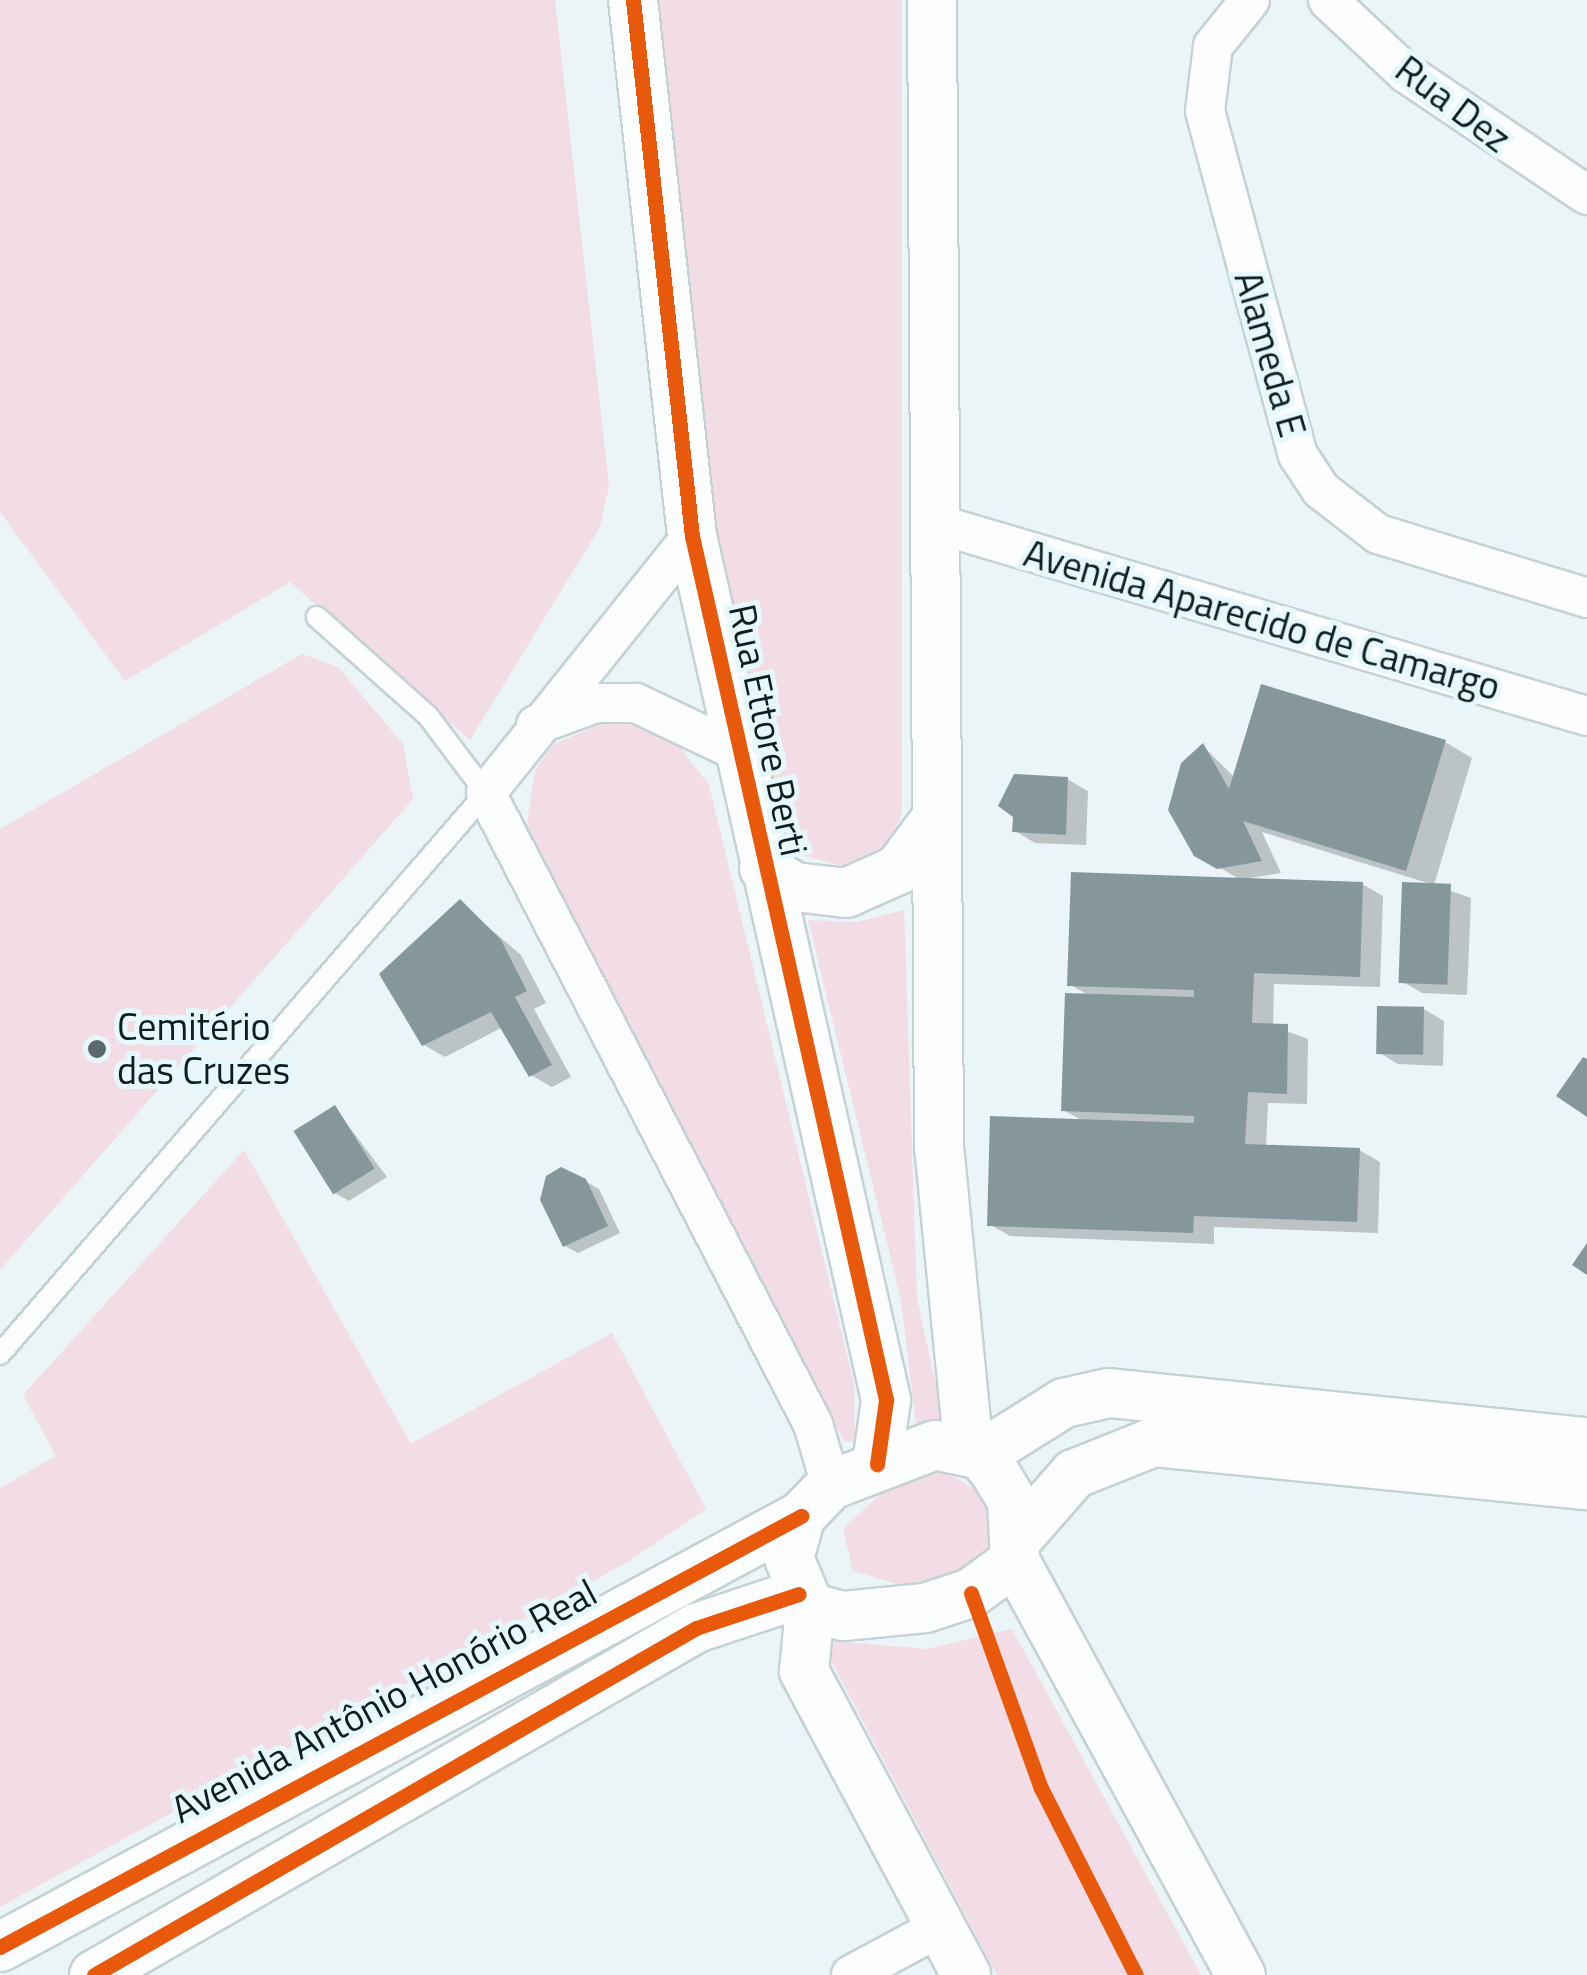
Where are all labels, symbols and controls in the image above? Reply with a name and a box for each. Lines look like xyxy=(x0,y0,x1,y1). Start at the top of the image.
street label: Rua Dez xyxy=(1387,46,1519,162)
street label: Alameda E xyxy=(1225,266,1315,442)
street label: Avenida Aparecido de Camargo xyxy=(1019,530,1505,710)
street label: Rua Ettore Berti xyxy=(719,600,817,860)
place label: Cemitério das Cruzes xyxy=(117,1004,290,1094)
marker: Cemitério das Cruzes xyxy=(86,1038,108,1060)
street label: Avenida Antônio Honório Real xyxy=(164,1569,604,1833)

